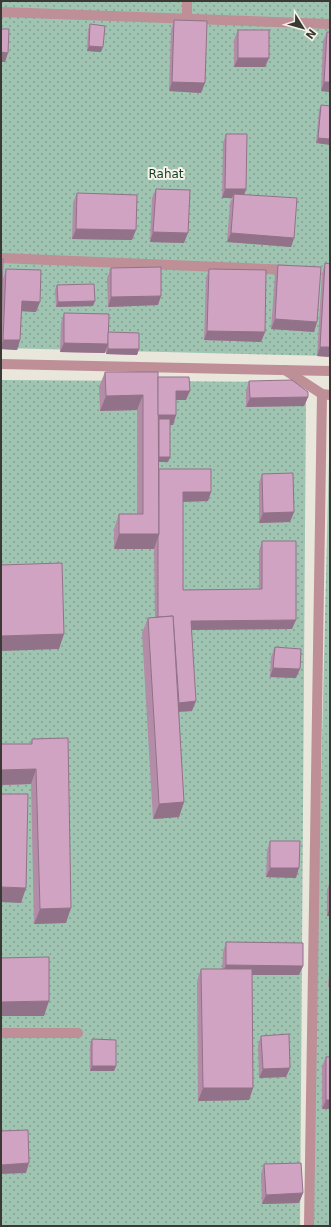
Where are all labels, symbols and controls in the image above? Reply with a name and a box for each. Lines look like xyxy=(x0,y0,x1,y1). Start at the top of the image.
north arrow xyxy=(283,8,323,48)
text: N xyxy=(303,26,319,41)
park label: Rahat xyxy=(148,167,184,181)

